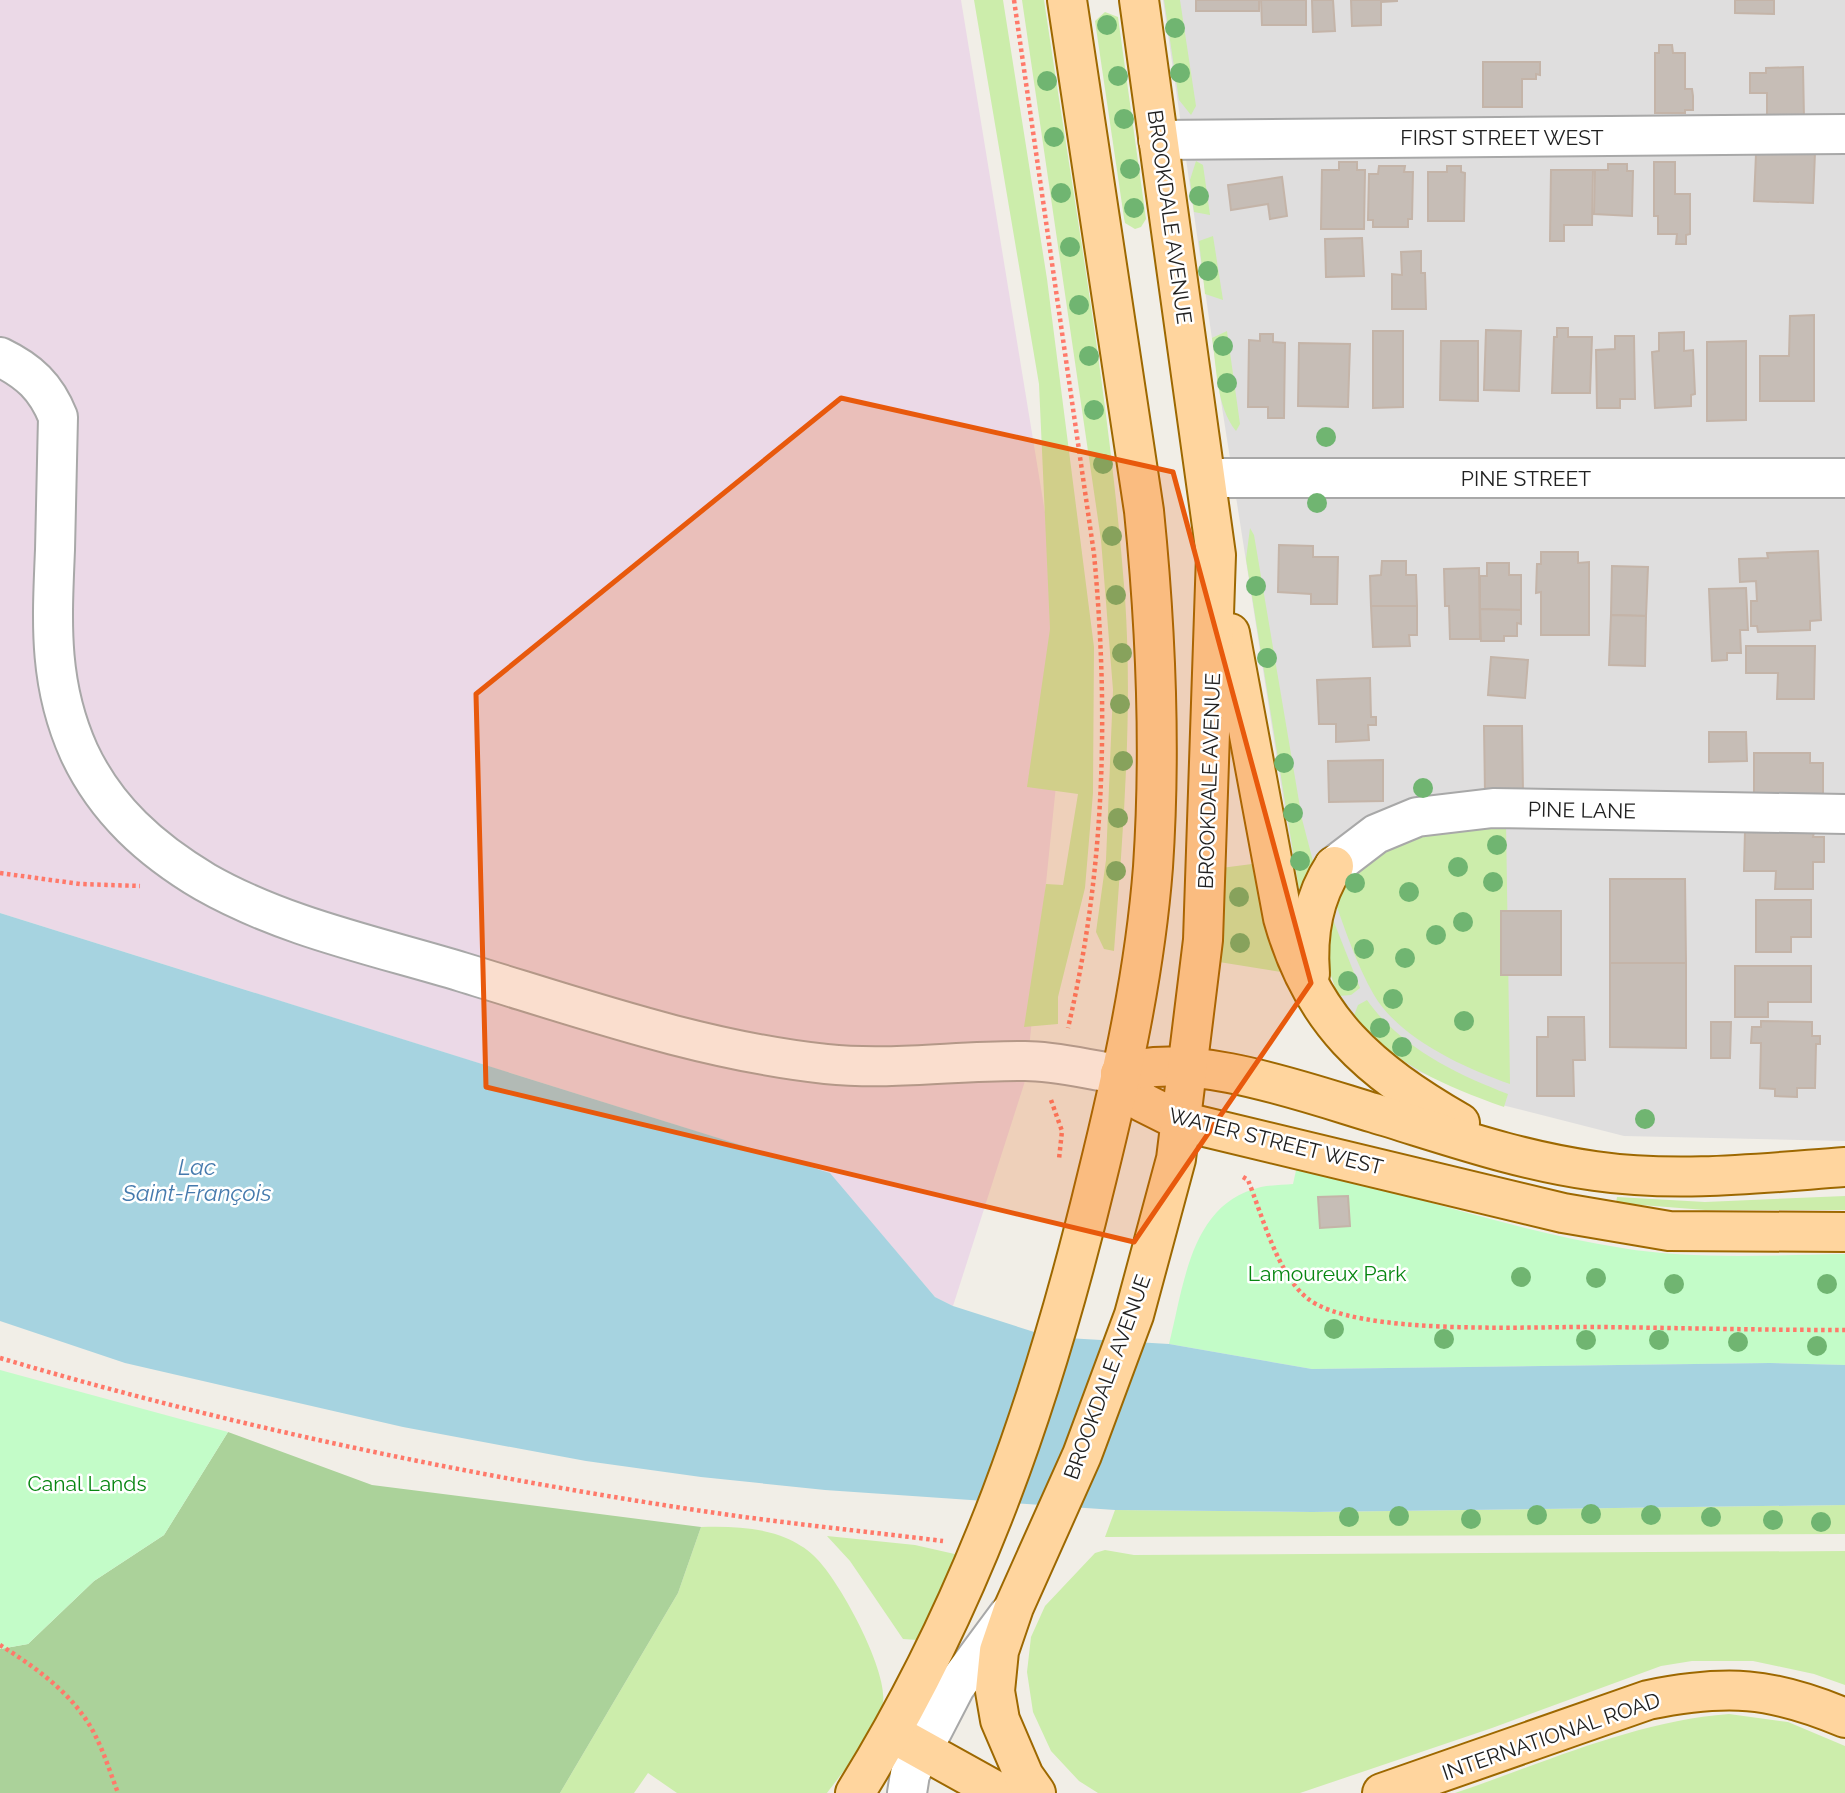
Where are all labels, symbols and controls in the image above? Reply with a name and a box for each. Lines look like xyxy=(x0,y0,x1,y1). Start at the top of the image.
street label: BROOKDALE AVENUE xyxy=(1143,108,1197,326)
street label: FIRST STREET WEST xyxy=(1400,125,1604,150)
street label: PINE STREET xyxy=(1461,466,1591,491)
street label: BROOKDALE AVENUE xyxy=(1193,673,1225,889)
street label: PINE LANE xyxy=(1528,797,1636,823)
street label: WATER STREET WEST xyxy=(1166,1102,1386,1180)
water label: Lac Saint-François xyxy=(122,1153,272,1206)
park label: Lamoureux Park xyxy=(1248,1261,1406,1286)
street label: BROOKDALE AVENUE xyxy=(1058,1271,1156,1483)
park label: Canal Lands xyxy=(27,1471,147,1496)
street label: INTERNATIONAL ROAD xyxy=(1439,1687,1663,1785)

